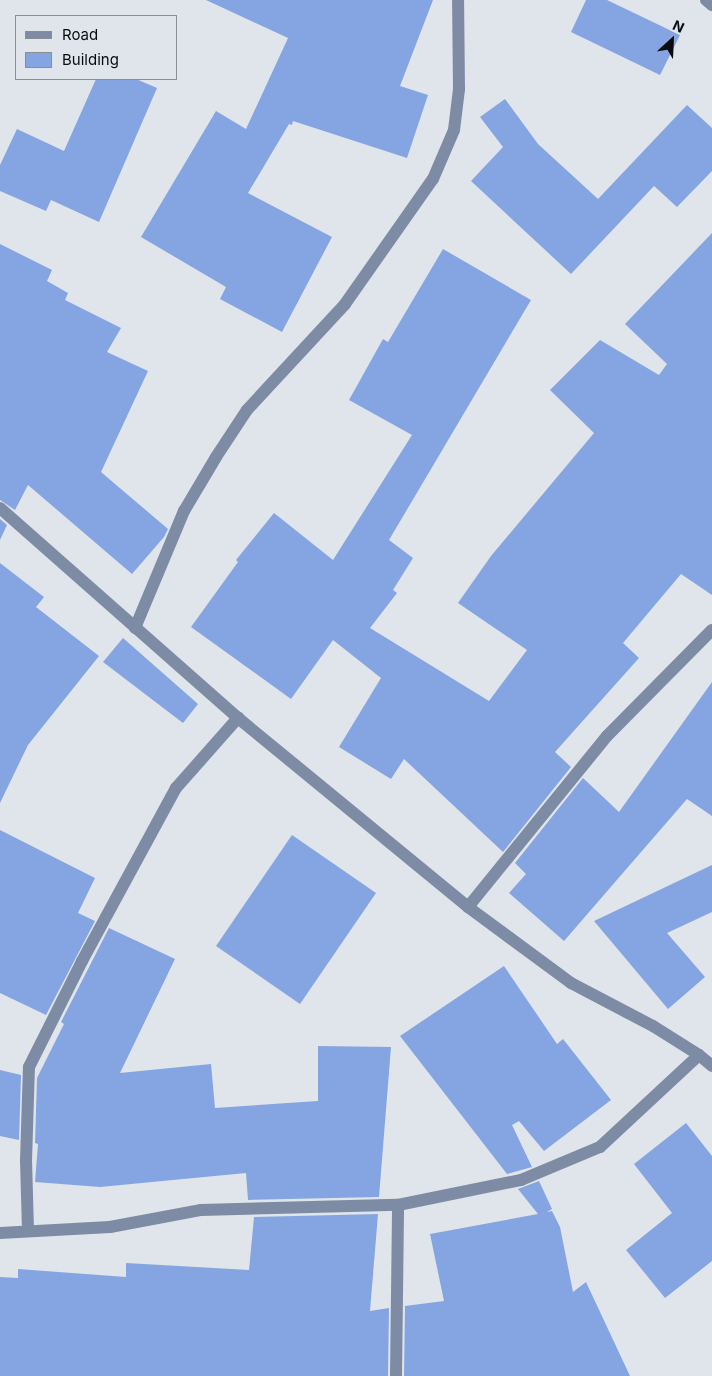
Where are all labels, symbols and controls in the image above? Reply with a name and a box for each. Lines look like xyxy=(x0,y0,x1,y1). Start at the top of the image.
legend xyxy=(15,15,178,80)
north arrow xyxy=(647,15,697,65)
text: N xyxy=(670,16,687,36)
text: Road xyxy=(62,25,98,44)
text: Building xyxy=(62,50,119,69)

